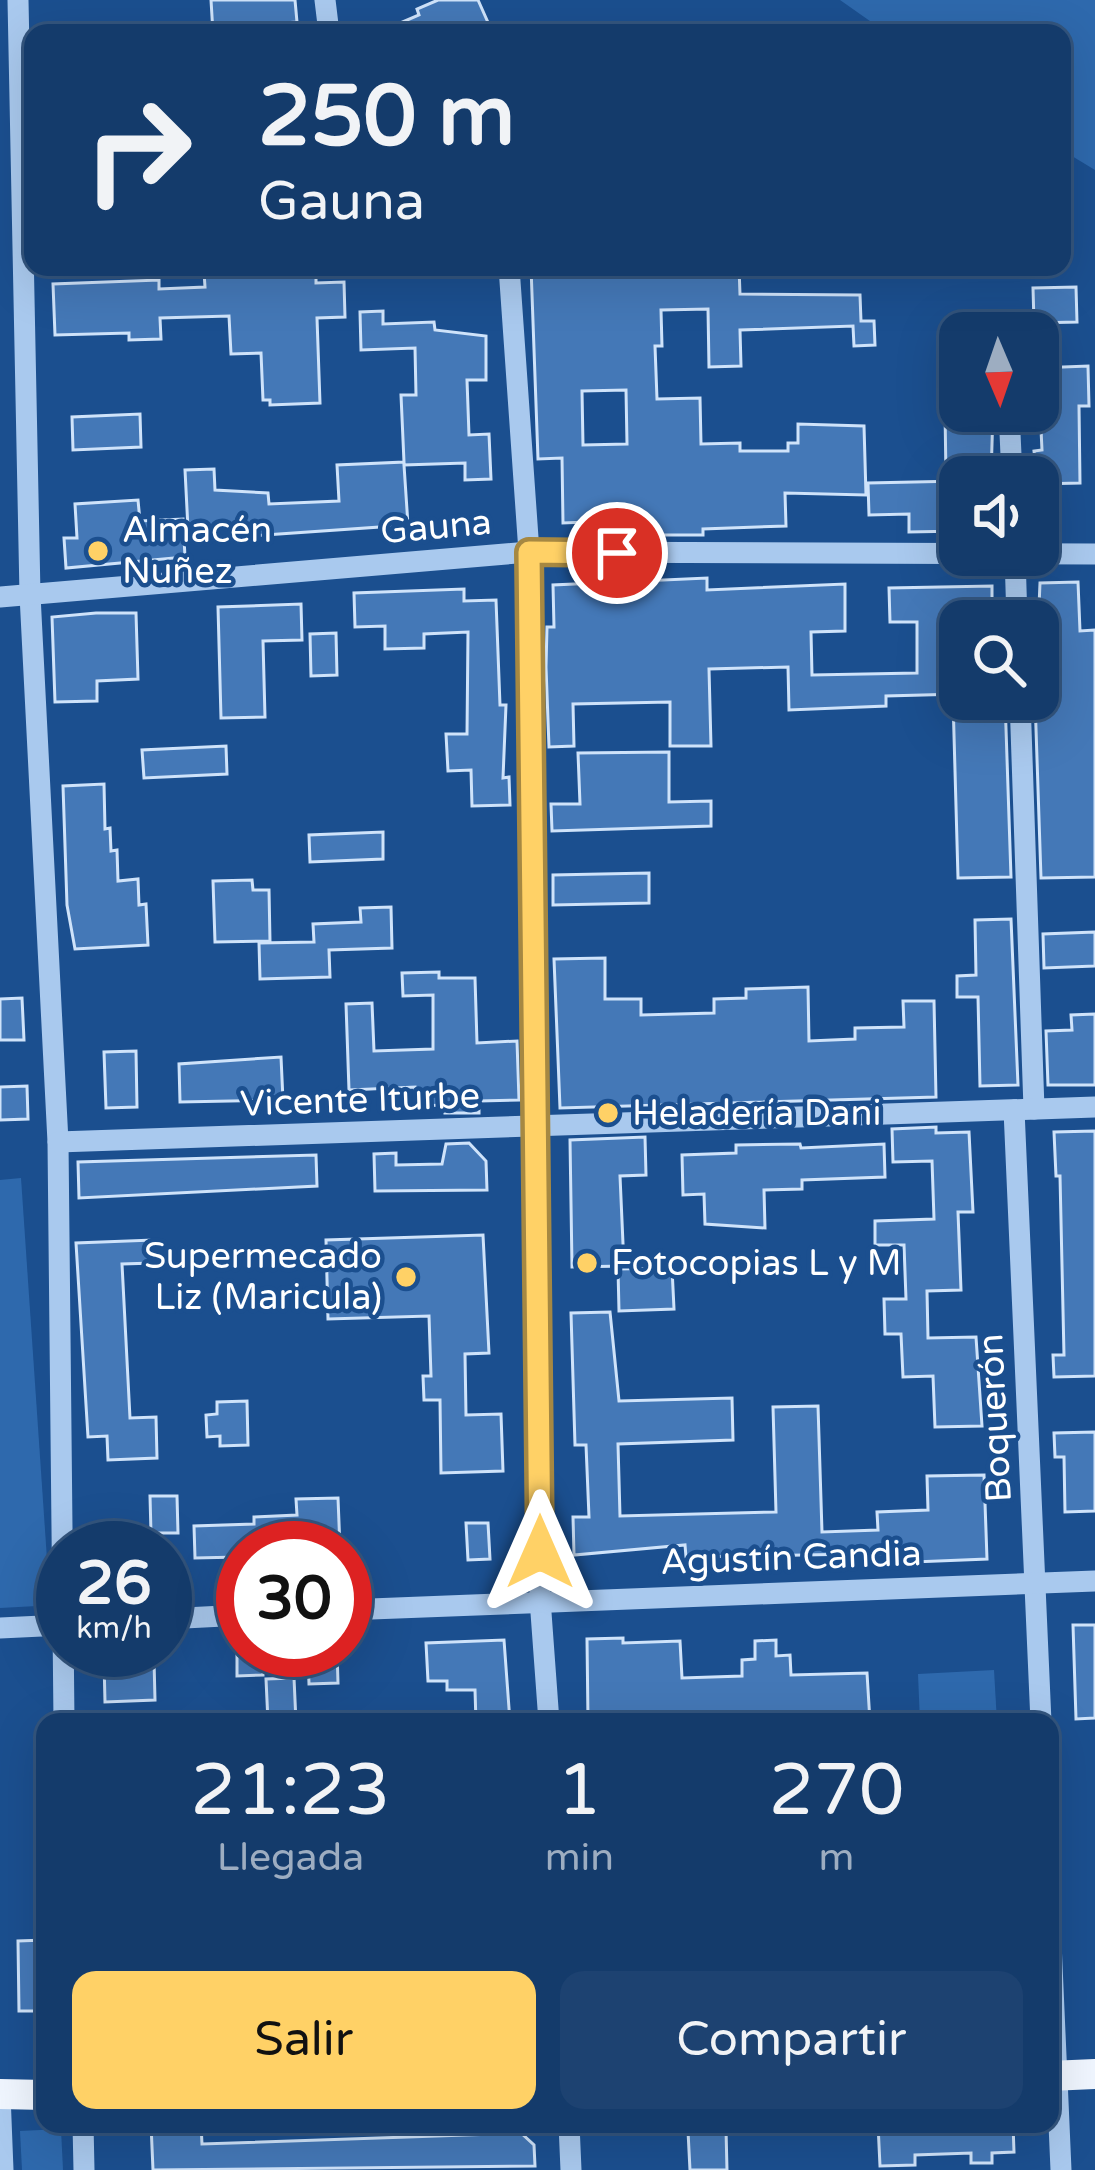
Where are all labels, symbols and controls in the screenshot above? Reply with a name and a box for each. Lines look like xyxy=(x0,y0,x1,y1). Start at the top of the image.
text: 250 m xyxy=(258,67,515,168)
icon: right xyxy=(60,72,216,228)
text: Gauna xyxy=(258,169,425,234)
north arrow xyxy=(939,312,1059,432)
map controls xyxy=(939,312,1059,720)
button: sound xyxy=(939,456,1059,576)
street label: Gauna xyxy=(379,501,493,553)
pin xyxy=(566,502,668,604)
place label: Almacén Nuñez xyxy=(122,509,272,593)
icon: arrive xyxy=(584,520,650,586)
marker: Almacén Nuñez xyxy=(85,538,111,564)
button: search xyxy=(939,600,1059,720)
street label: Vicente Iturbe xyxy=(239,1074,481,1126)
place label: Heladería Dani xyxy=(632,1092,881,1135)
marker: Heladería Dani xyxy=(595,1100,621,1126)
place label: Supermecado Liz (Maricula) xyxy=(144,1235,382,1319)
place label: Fotocopias L y M xyxy=(611,1242,902,1285)
marker: Fotocopias L y M xyxy=(574,1250,600,1276)
marker: Supermecado Liz (Maricula) xyxy=(393,1264,419,1290)
street label: Boquerón xyxy=(969,1333,1021,1503)
position arrow xyxy=(477,1489,603,1615)
speed limit sign: 30 xyxy=(216,1521,372,1677)
street label: Agustín Candia xyxy=(660,1532,922,1584)
text: 26 xyxy=(76,1548,152,1620)
text: km/h xyxy=(76,1610,152,1647)
text: 21:23 xyxy=(191,1748,390,1835)
text: 1 xyxy=(557,1748,602,1835)
text: 270 xyxy=(769,1748,904,1835)
text: Llegada xyxy=(217,1834,364,1881)
text: min xyxy=(545,1834,614,1881)
text: m xyxy=(819,1834,854,1881)
button: Salir xyxy=(72,1971,536,2109)
button: Compartir xyxy=(560,1971,1023,2109)

